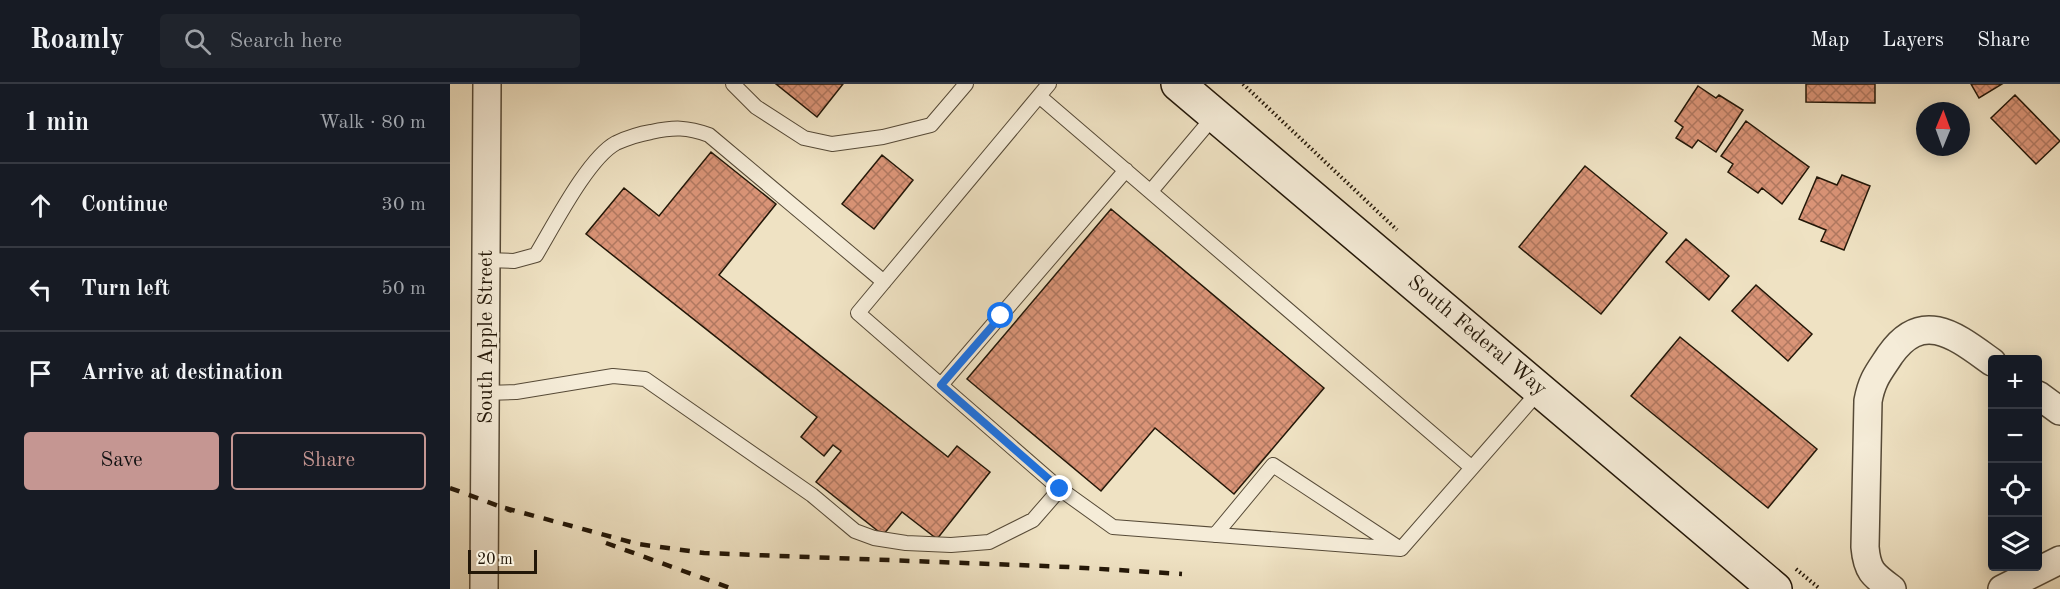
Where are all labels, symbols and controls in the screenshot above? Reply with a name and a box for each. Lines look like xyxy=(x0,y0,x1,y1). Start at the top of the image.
search box xyxy=(160,14,580,68)
icon: search xyxy=(181,25,214,58)
text: Roamly xyxy=(30,27,124,55)
text: Search here xyxy=(229,30,342,52)
text: Map xyxy=(1810,30,1849,51)
text: Layers xyxy=(1882,30,1944,51)
text: Share xyxy=(1977,30,2030,51)
north arrow xyxy=(1916,102,1970,156)
text: 1 min xyxy=(24,110,89,136)
text: Walk · 80 m xyxy=(319,113,426,133)
icon: ahead xyxy=(24,189,57,222)
text: Continue xyxy=(81,194,168,216)
text: 30 m xyxy=(381,195,426,215)
street label: South Apple Street xyxy=(476,250,497,424)
street label: South Federal Way xyxy=(1403,272,1551,400)
icon: left xyxy=(24,273,57,306)
text: Turn left xyxy=(81,278,170,300)
text: 50 m xyxy=(381,279,426,299)
route start xyxy=(987,302,1013,328)
map controls xyxy=(1988,355,2042,571)
button: + xyxy=(1988,355,2042,409)
icon: arrive xyxy=(24,357,57,390)
text: Arrive at destination xyxy=(81,362,283,384)
button: − xyxy=(1988,409,2042,463)
button: Save xyxy=(24,432,219,490)
button: Share xyxy=(231,432,426,490)
button: locate xyxy=(1988,463,2042,517)
route end xyxy=(1046,475,1072,501)
button: layers xyxy=(1988,517,2042,571)
scale bar xyxy=(468,547,537,574)
text: 20 m xyxy=(477,552,513,568)

